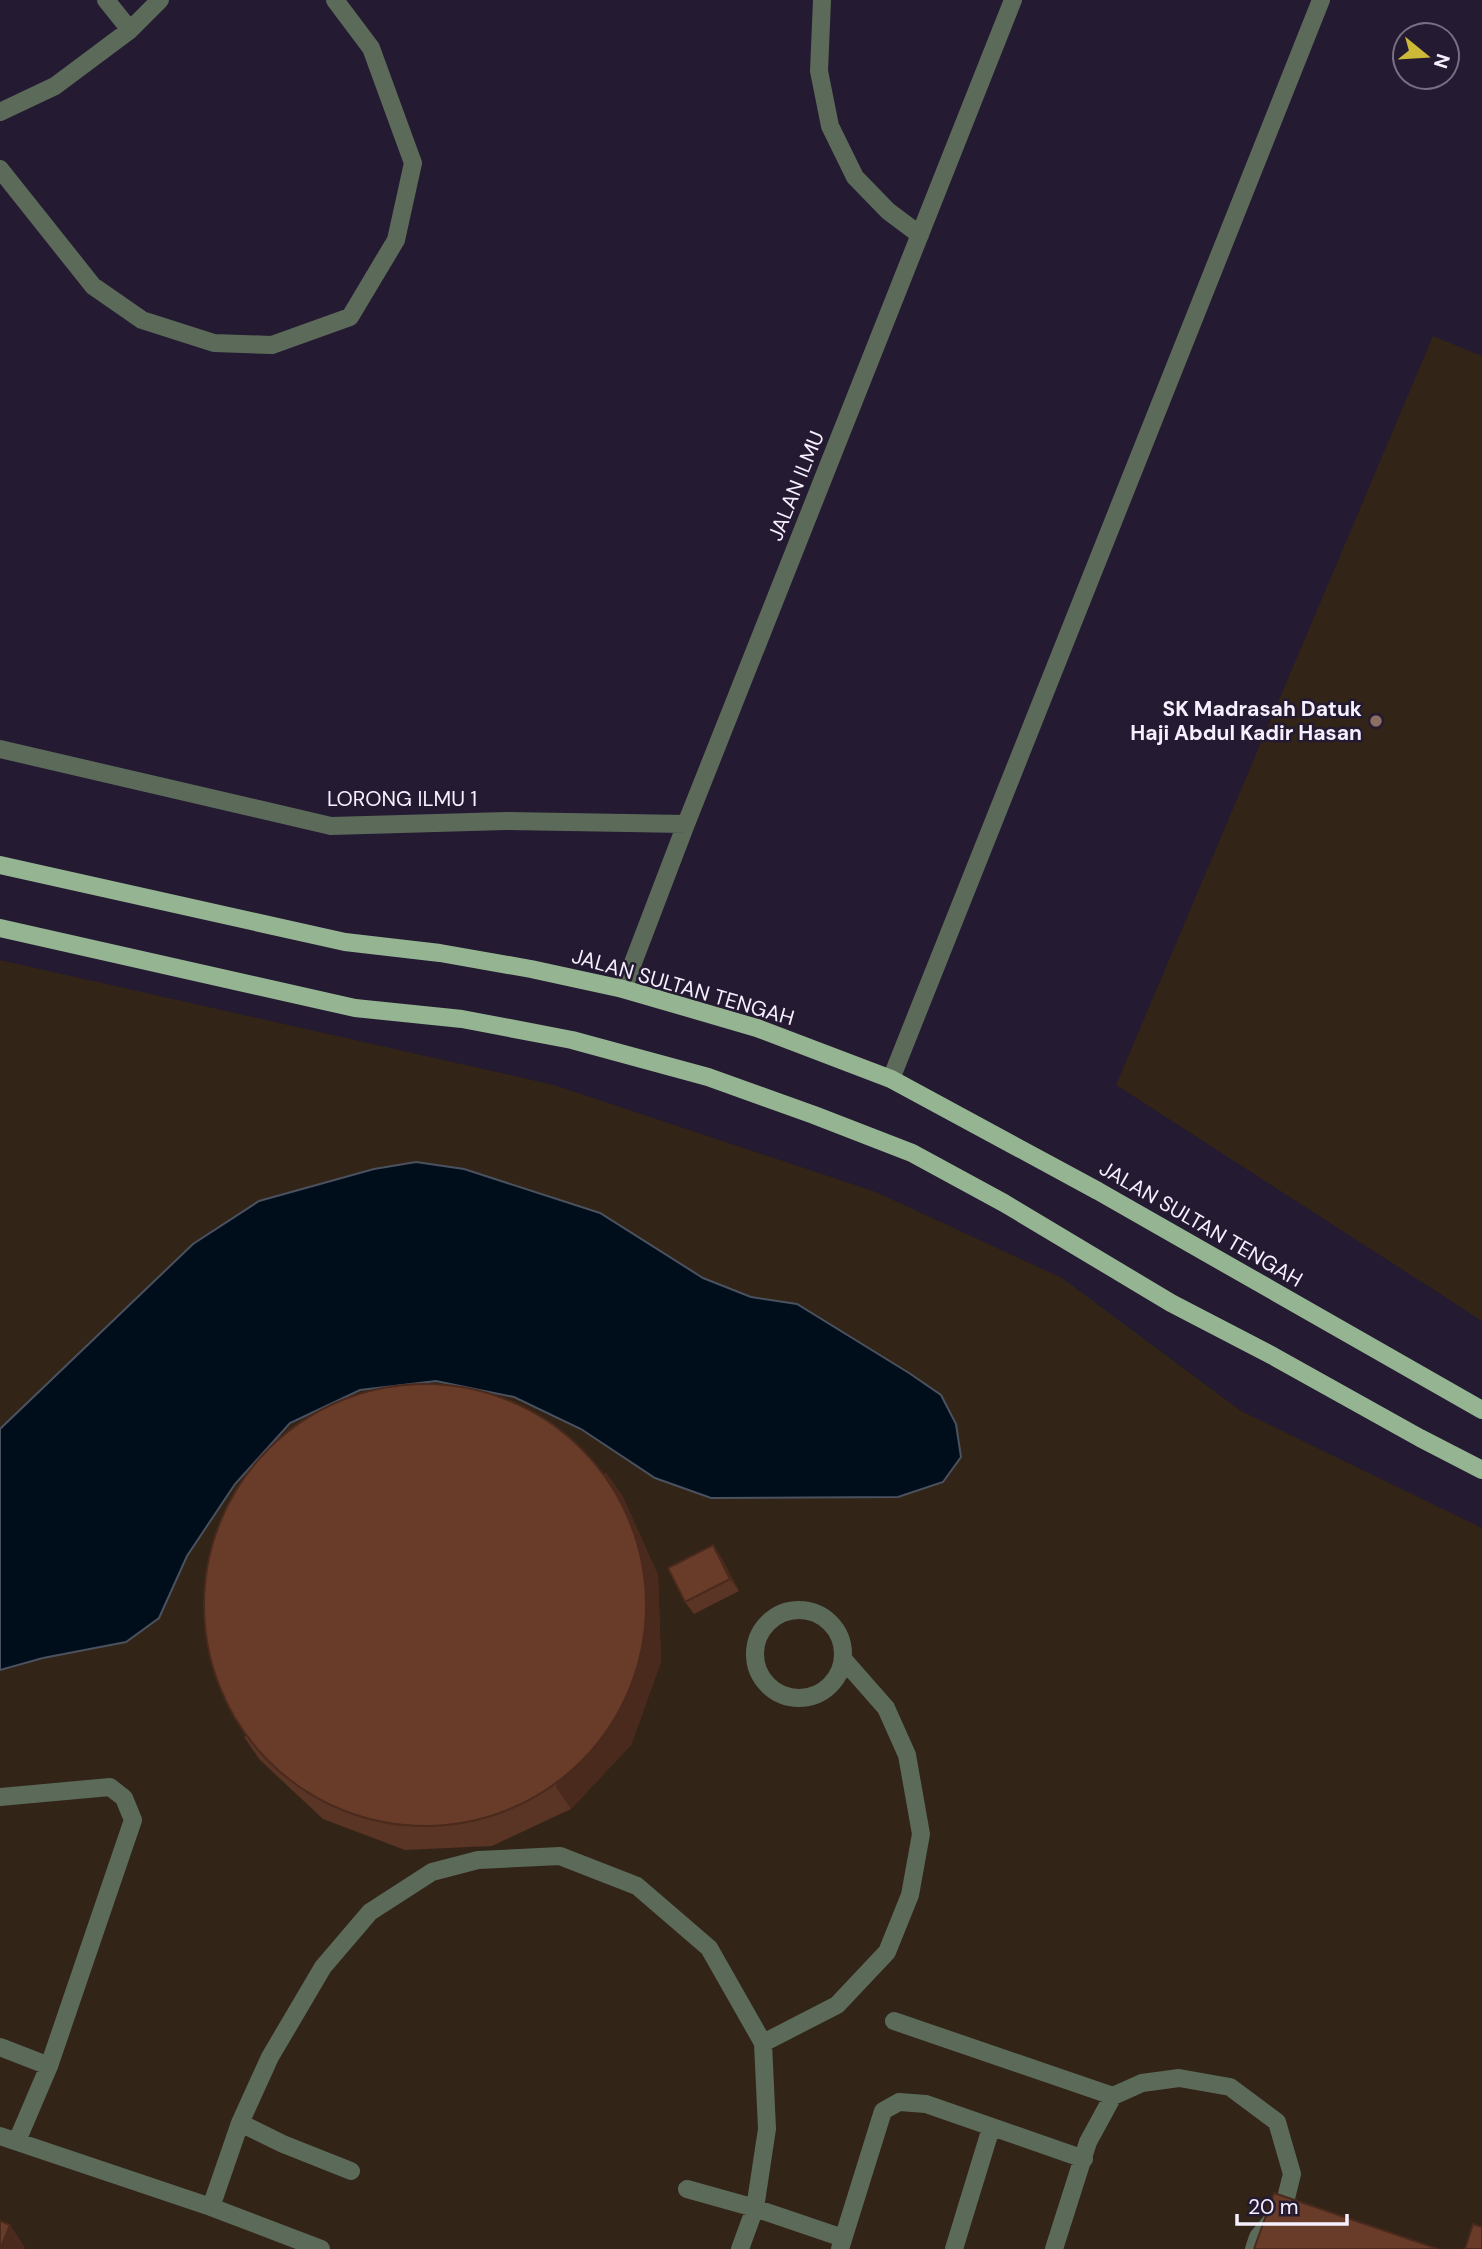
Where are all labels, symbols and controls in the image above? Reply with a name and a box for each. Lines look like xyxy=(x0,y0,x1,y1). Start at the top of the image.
north arrow xyxy=(1391,21,1461,91)
text: N xyxy=(1428,51,1456,72)
street label: JALAN ILMU xyxy=(761,427,831,545)
place label: SK Madrasah Datuk Haji Abdul Kadir Hasan xyxy=(1130,695,1362,747)
marker: SK Madrasah Datuk Haji Abdul Kadir Hasan xyxy=(1368,713,1384,729)
street label: LORONG ILMU 1 xyxy=(327,785,477,813)
street label: JALAN SULTAN TENGAH xyxy=(569,942,797,1032)
street label: JALAN SULTAN TENGAH xyxy=(1094,1154,1308,1294)
scale bar xyxy=(1237,2182,1347,2226)
text: 20 m xyxy=(1248,2193,1299,2221)

